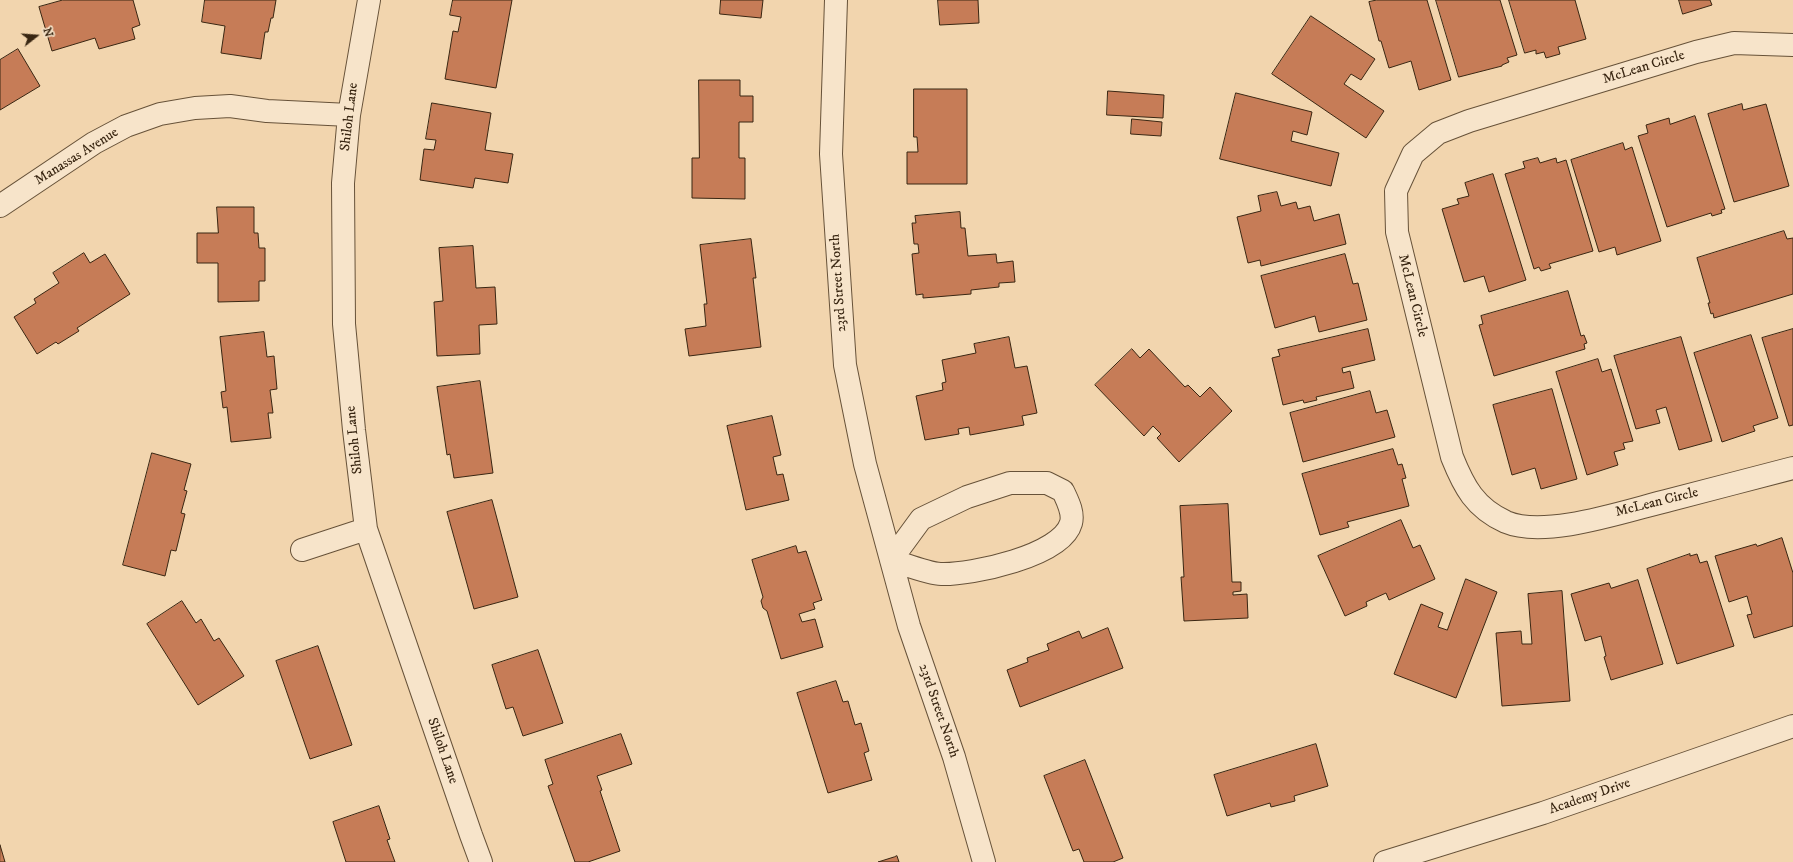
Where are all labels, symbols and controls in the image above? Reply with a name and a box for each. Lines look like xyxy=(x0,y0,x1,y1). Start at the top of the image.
north arrow xyxy=(16,16,56,56)
text: N xyxy=(39,26,55,39)
street label: McLean Circle xyxy=(1601,48,1687,88)
street label: Shiloh Lane xyxy=(337,82,363,152)
street label: Manassas Avenue xyxy=(32,125,122,189)
street label: 23rd Street North xyxy=(827,233,851,333)
street label: McLean Circle xyxy=(1394,253,1430,339)
street label: Shiloh Lane xyxy=(343,405,367,475)
street label: McLean Circle xyxy=(1614,485,1700,521)
street label: 23rd Street North xyxy=(914,662,962,760)
street label: Shiloh Lane xyxy=(423,716,461,786)
street label: Academy Drive xyxy=(1547,775,1633,819)

